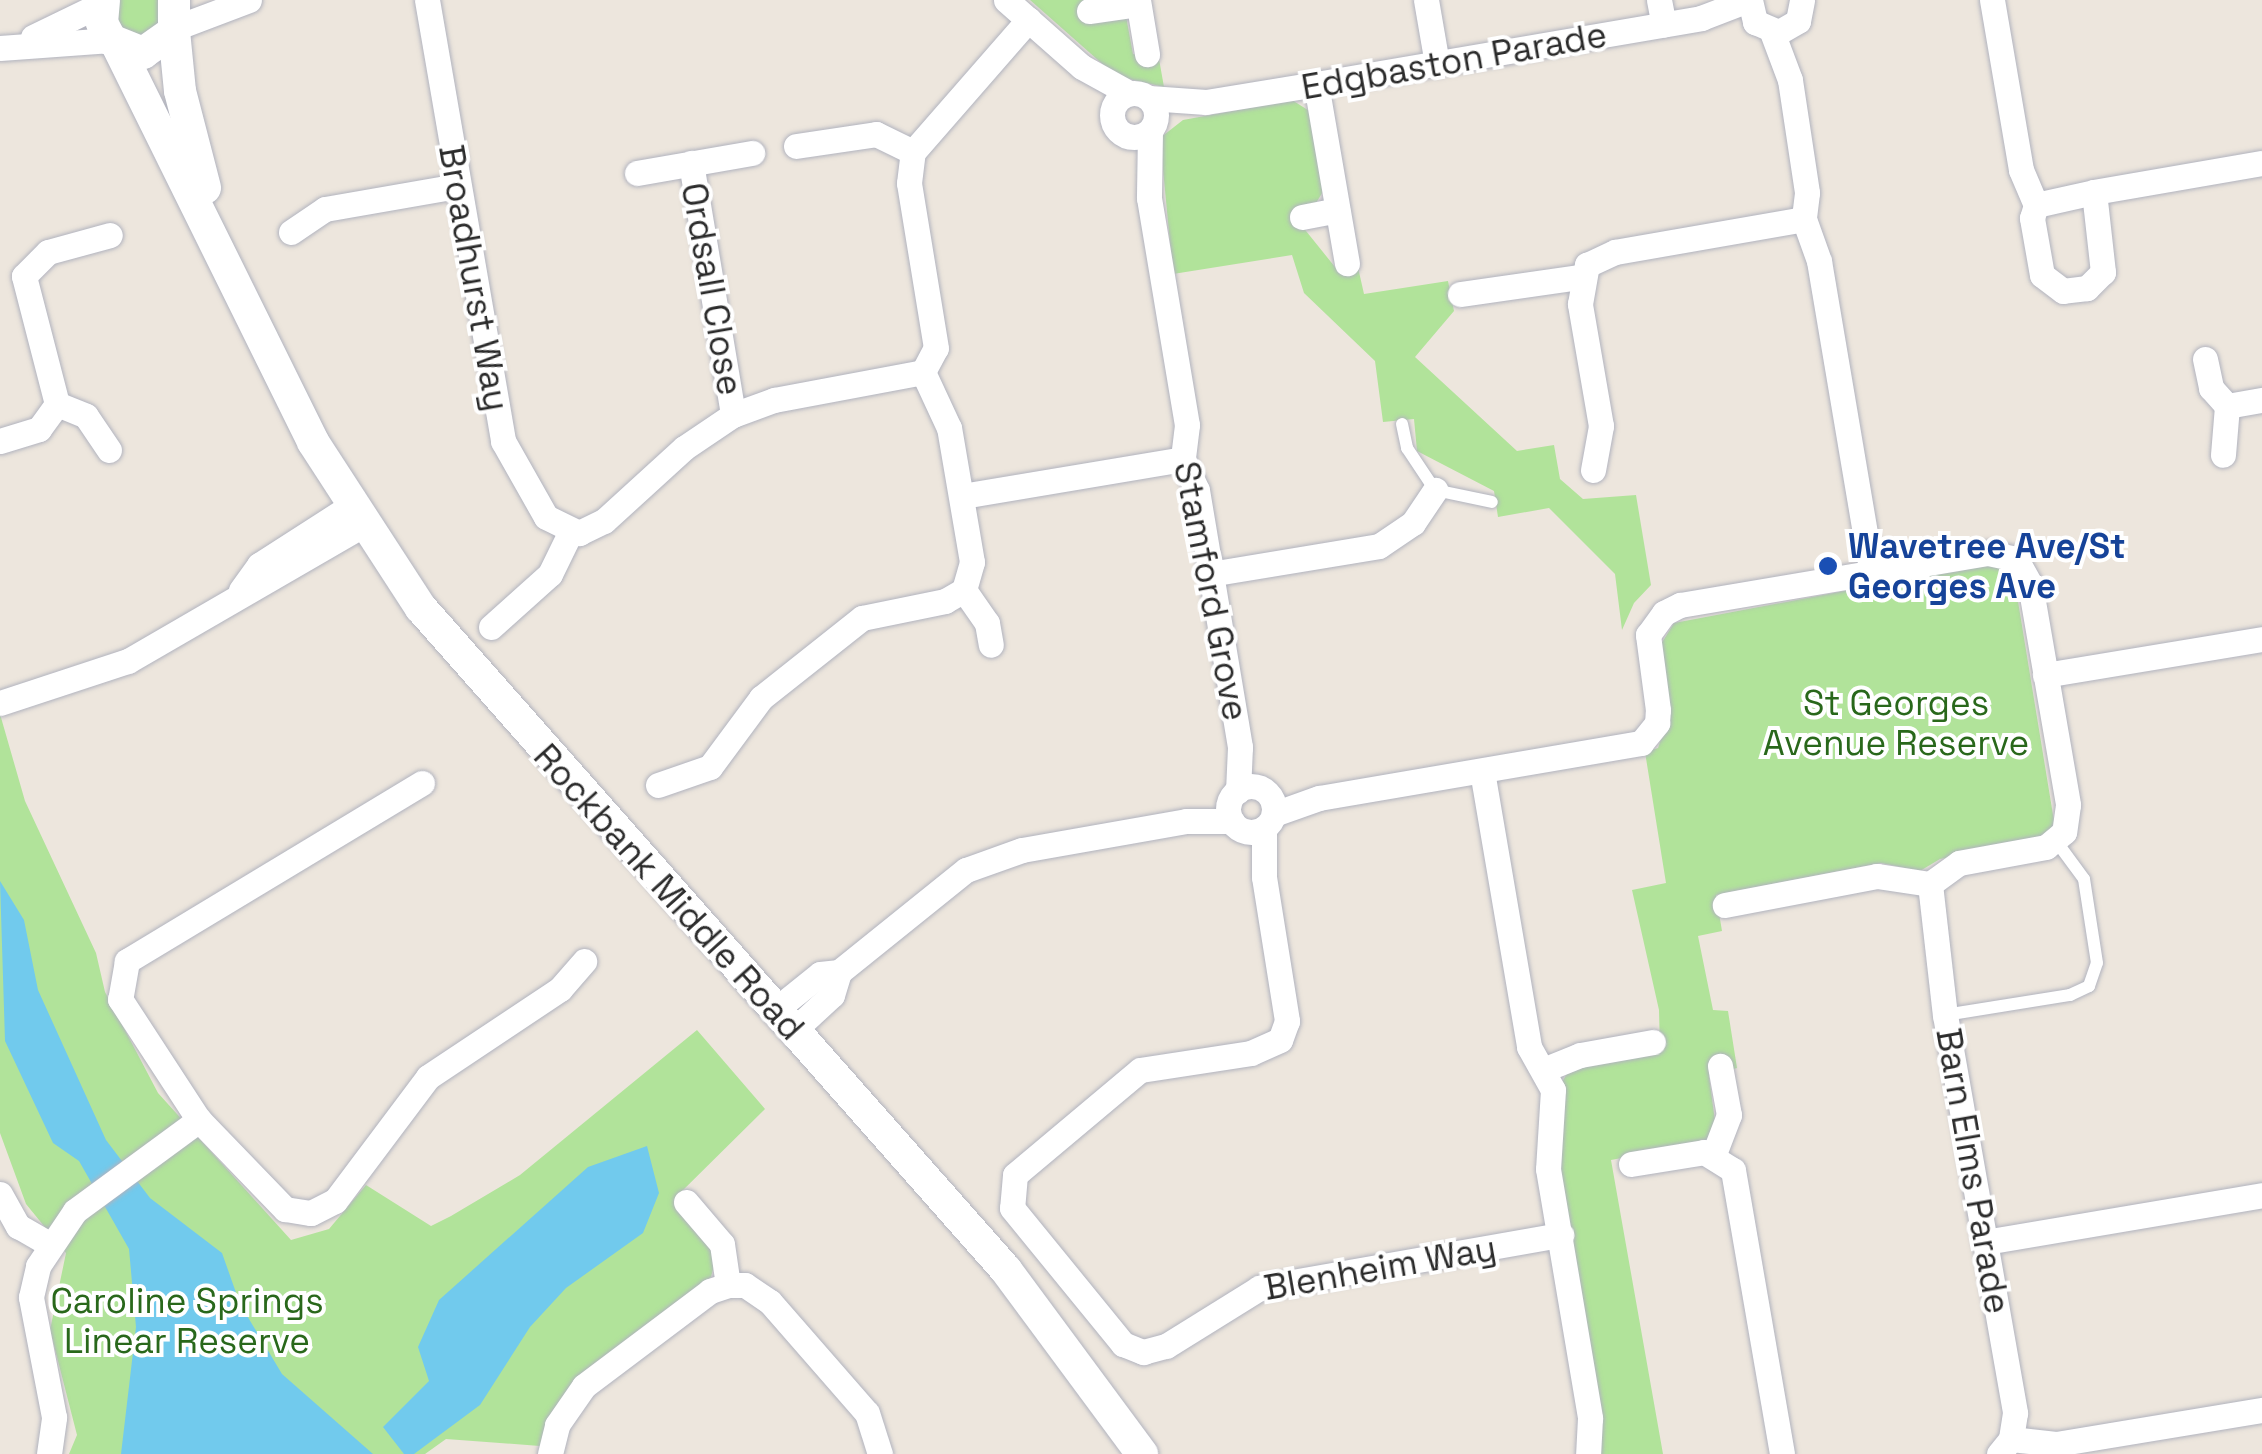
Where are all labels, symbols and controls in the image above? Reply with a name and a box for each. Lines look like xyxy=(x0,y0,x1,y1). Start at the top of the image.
street label: Edgbaston Parade xyxy=(1298,13,1610,109)
street label: Broadhurst Way xyxy=(430,142,518,414)
street label: Ordsall Close xyxy=(673,180,751,398)
street label: Stamford Grove xyxy=(1165,458,1257,724)
place label: Wavetree Ave/St Georges Ave xyxy=(1848,525,2126,607)
marker: Wavetree Ave/St Georges Ave xyxy=(1817,555,1839,577)
park label: St Georges Avenue Reserve xyxy=(1763,682,2029,764)
street label: Rockbank Middle Road xyxy=(525,735,813,1049)
street label: Barn Elms Parade xyxy=(1927,1025,2019,1317)
street label: Blenheim Way xyxy=(1261,1227,1499,1309)
park label: Caroline Springs Linear Reserve xyxy=(50,1280,324,1362)

